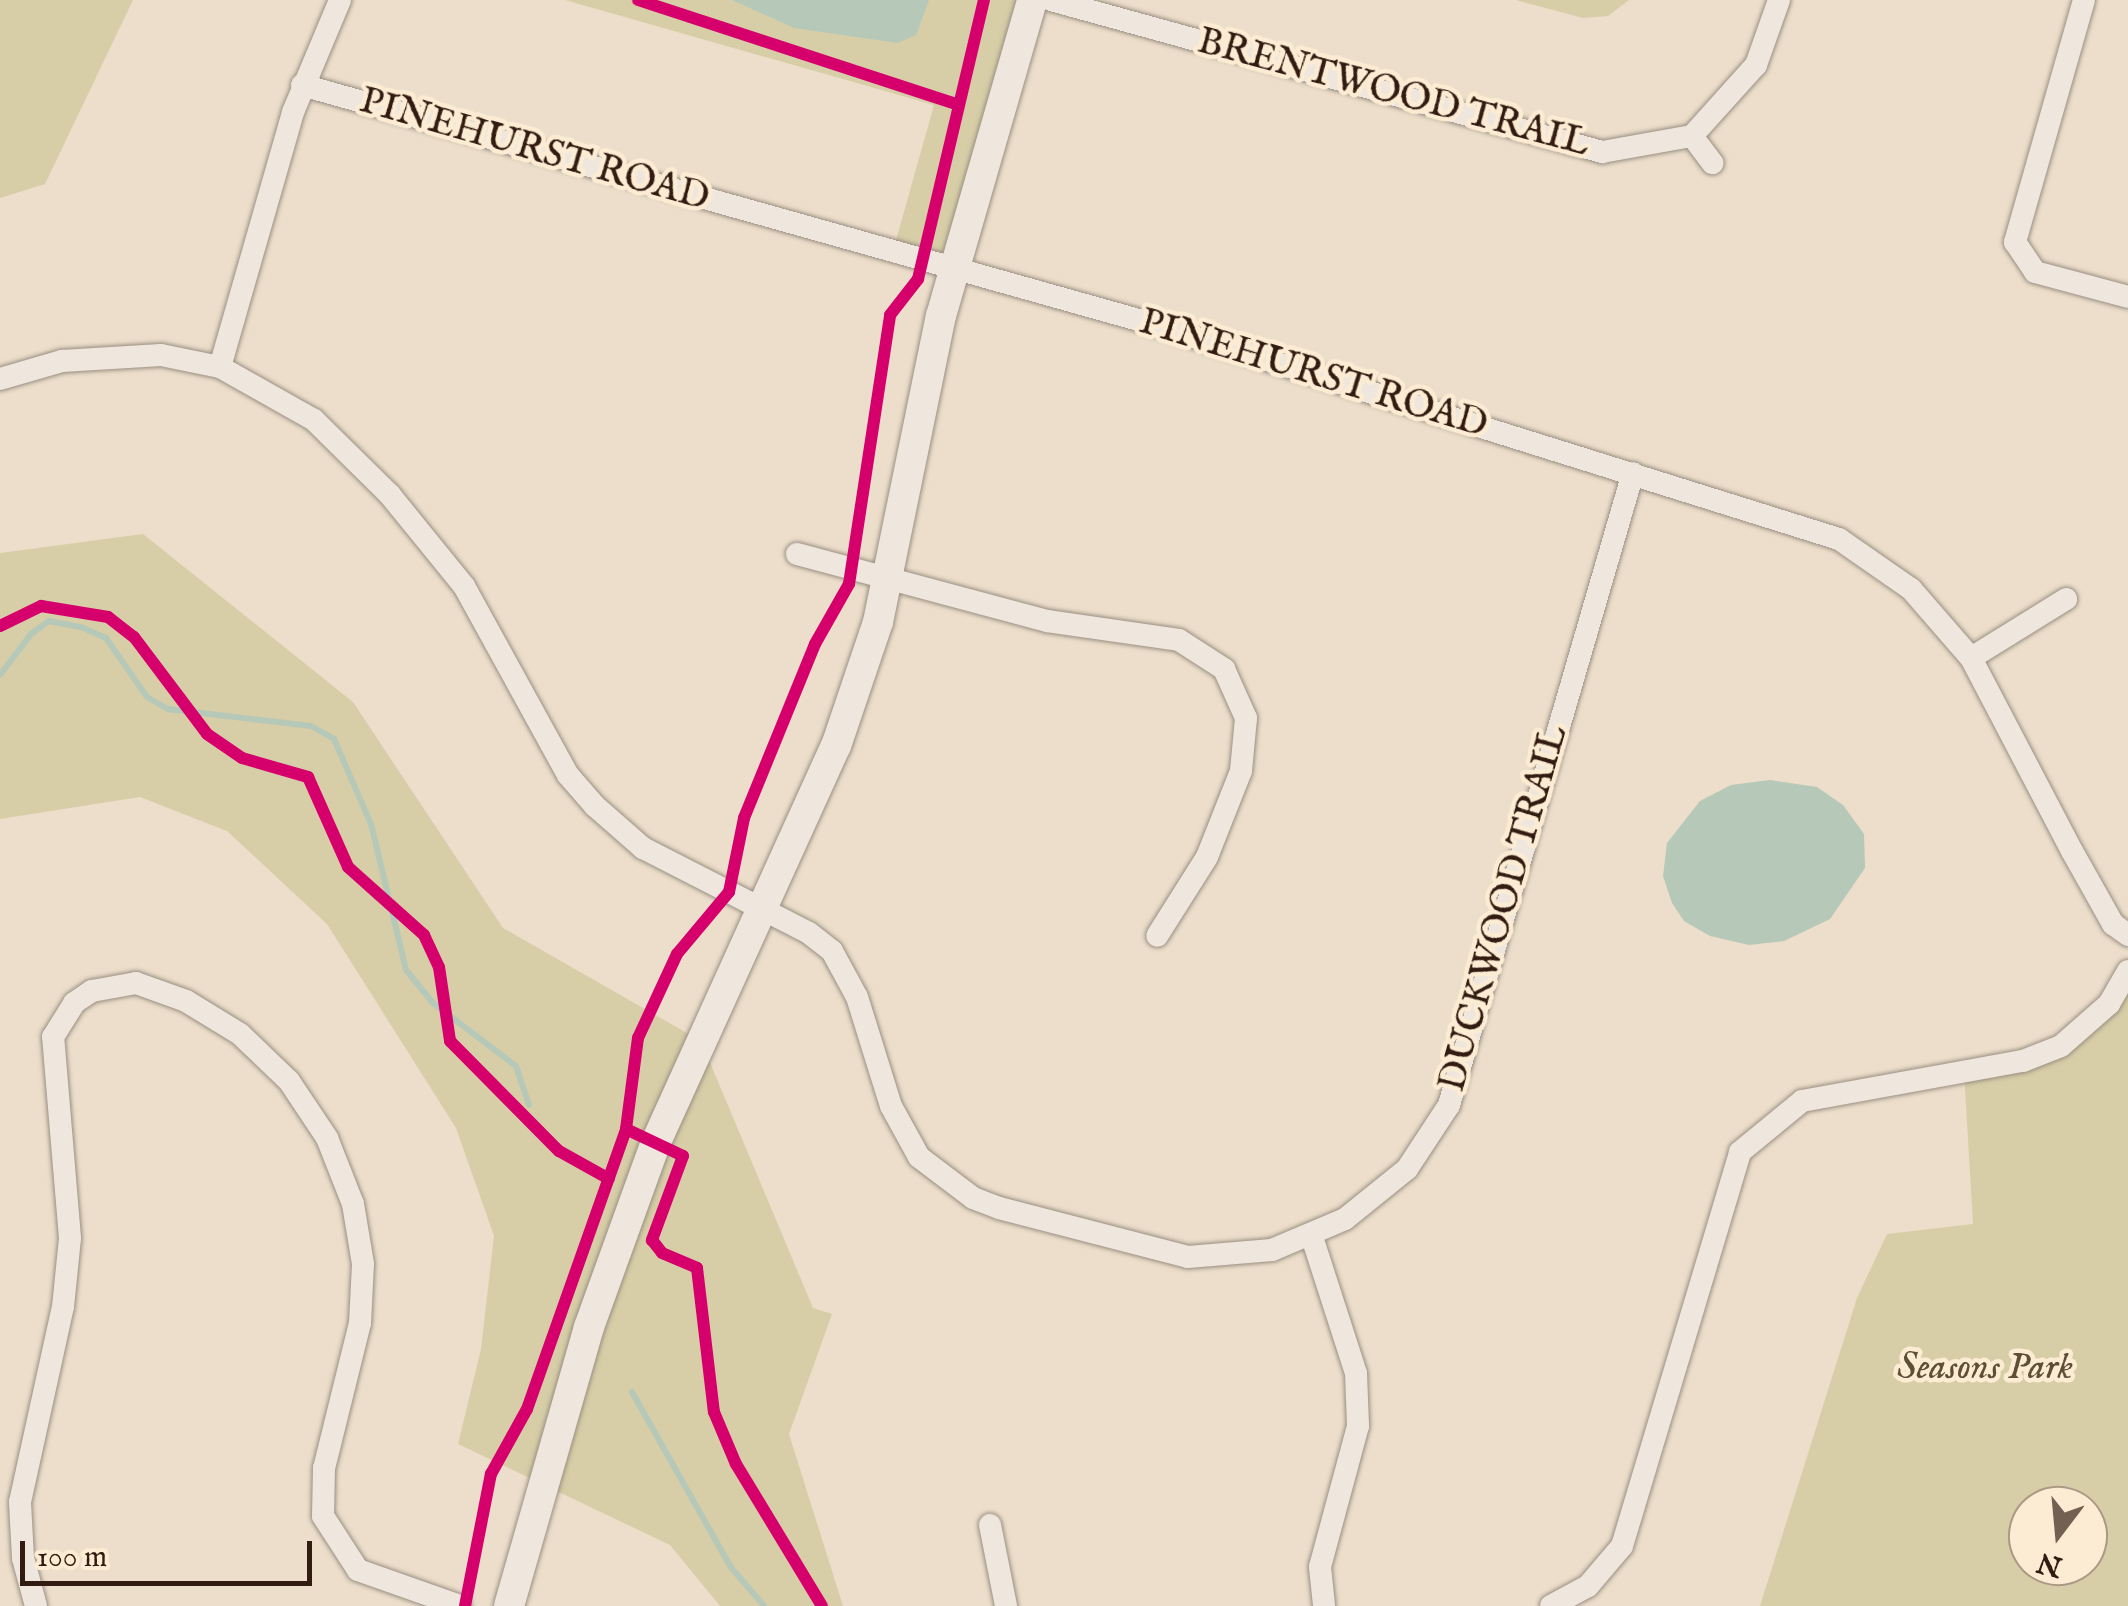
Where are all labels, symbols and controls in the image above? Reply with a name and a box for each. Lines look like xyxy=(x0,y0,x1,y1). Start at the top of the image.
street label: BRENTWOOD TRAIL xyxy=(1192,20,1594,168)
street label: PINEHURST ROAD xyxy=(354,79,714,223)
street label: PINEHURST ROAD xyxy=(1133,300,1493,450)
street label: DUCKWOOD TRAIL xyxy=(1431,721,1579,1097)
park label: Seasons Park xyxy=(1897,1346,2073,1392)
north arrow xyxy=(2008,1486,2108,1586)
scale bar xyxy=(25,1521,318,1583)
text: 100 m xyxy=(37,1539,107,1577)
text: N xyxy=(2034,1543,2067,1584)

